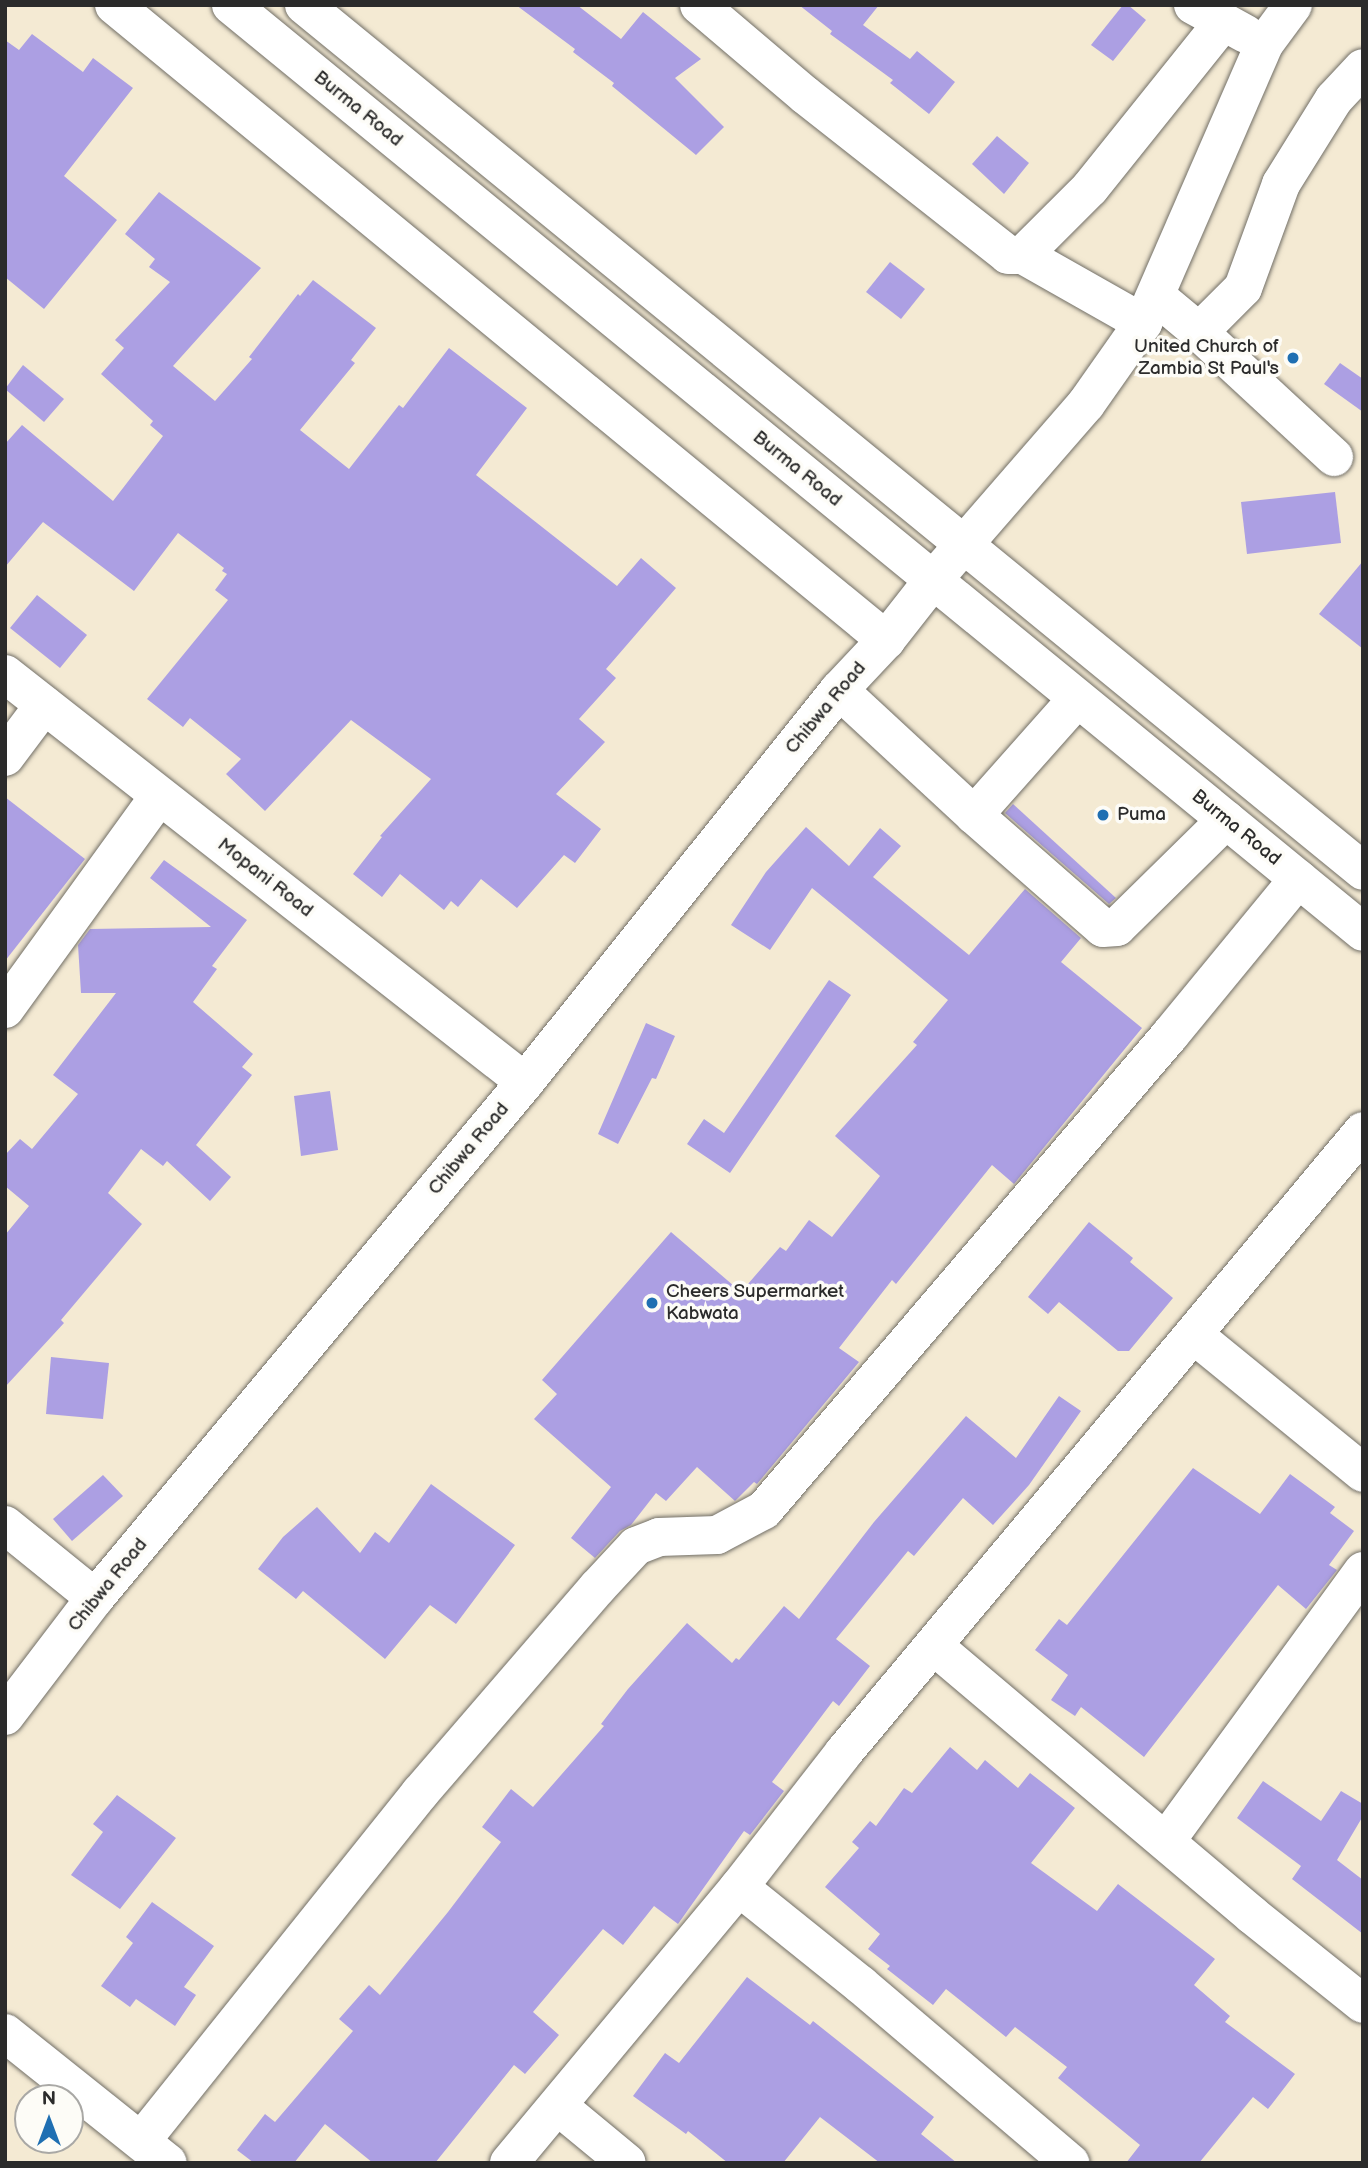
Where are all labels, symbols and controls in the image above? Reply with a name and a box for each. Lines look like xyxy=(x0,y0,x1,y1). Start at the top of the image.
street label: Burma Road xyxy=(309,66,407,152)
place label: United Church of Zambia St Paul's xyxy=(1134,336,1279,380)
marker: United Church of Zambia St Paul's xyxy=(1285,350,1301,366)
street label: Burma Road xyxy=(748,426,846,512)
street label: Chibwa Road xyxy=(781,657,871,759)
street label: Burma Road xyxy=(1187,785,1285,871)
place label: Puma xyxy=(1117,804,1166,826)
marker: Puma xyxy=(1095,807,1111,823)
street label: Mopani Road xyxy=(213,834,317,922)
street label: Chibwa Road xyxy=(424,1098,514,1200)
place label: Cheers Supermarket Kabwata xyxy=(666,1281,845,1325)
marker: Cheers Supermarket Kabwata xyxy=(644,1295,660,1311)
street label: Chibwa Road xyxy=(63,1534,153,1636)
north arrow xyxy=(14,2084,84,2154)
text: N xyxy=(42,2088,56,2111)

